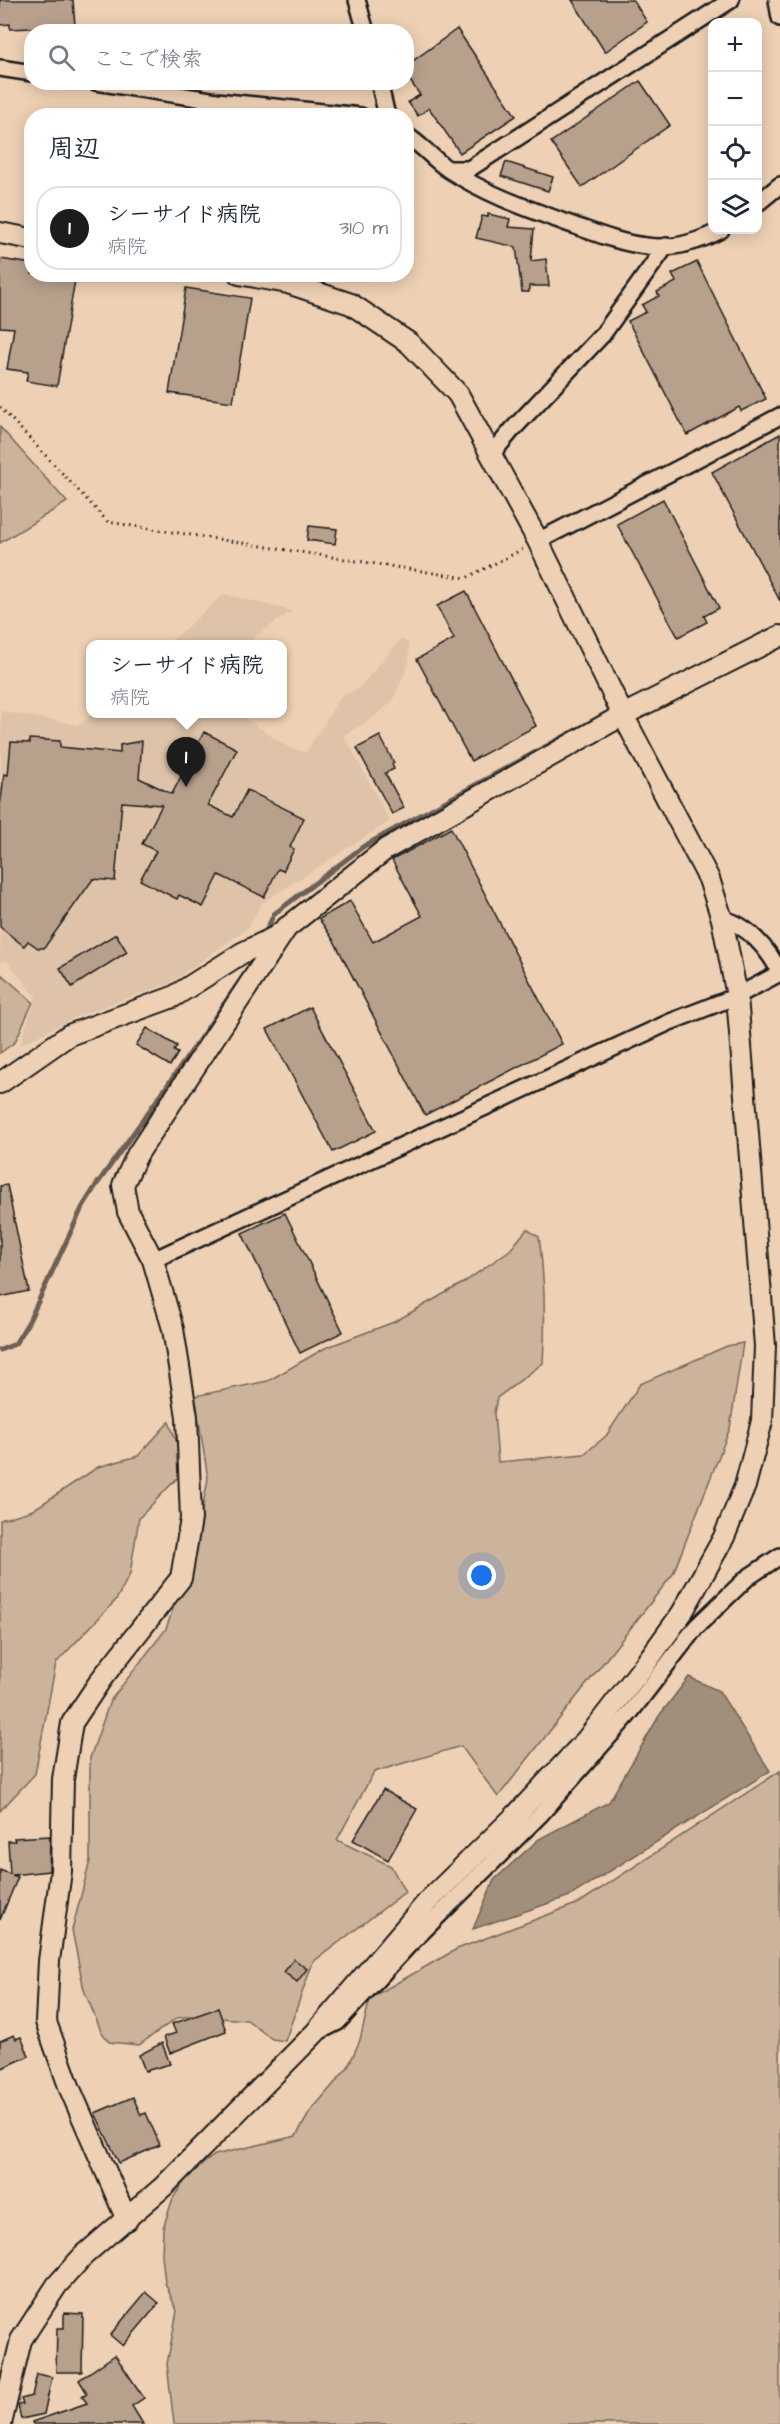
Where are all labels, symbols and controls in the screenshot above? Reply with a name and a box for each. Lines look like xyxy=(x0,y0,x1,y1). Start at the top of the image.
map controls xyxy=(708,18,762,234)
button: + xyxy=(708,18,762,72)
search box xyxy=(24,24,414,90)
icon: search xyxy=(45,41,78,74)
text: ここで検索 xyxy=(93,44,203,75)
button: − xyxy=(708,72,762,126)
button: locate xyxy=(708,126,762,180)
text: 周辺 xyxy=(48,131,100,167)
button: layers xyxy=(708,180,762,234)
text: シーサイド病院 xyxy=(107,199,261,230)
text: 1 xyxy=(68,214,71,242)
text: 310 m xyxy=(339,214,388,242)
text: 病院 xyxy=(107,233,147,261)
popup xyxy=(86,640,287,718)
text: シーサイド病院 xyxy=(110,650,263,681)
text: 病院 xyxy=(110,684,150,712)
pin: 1 xyxy=(166,738,206,787)
your location xyxy=(467,1561,496,1590)

